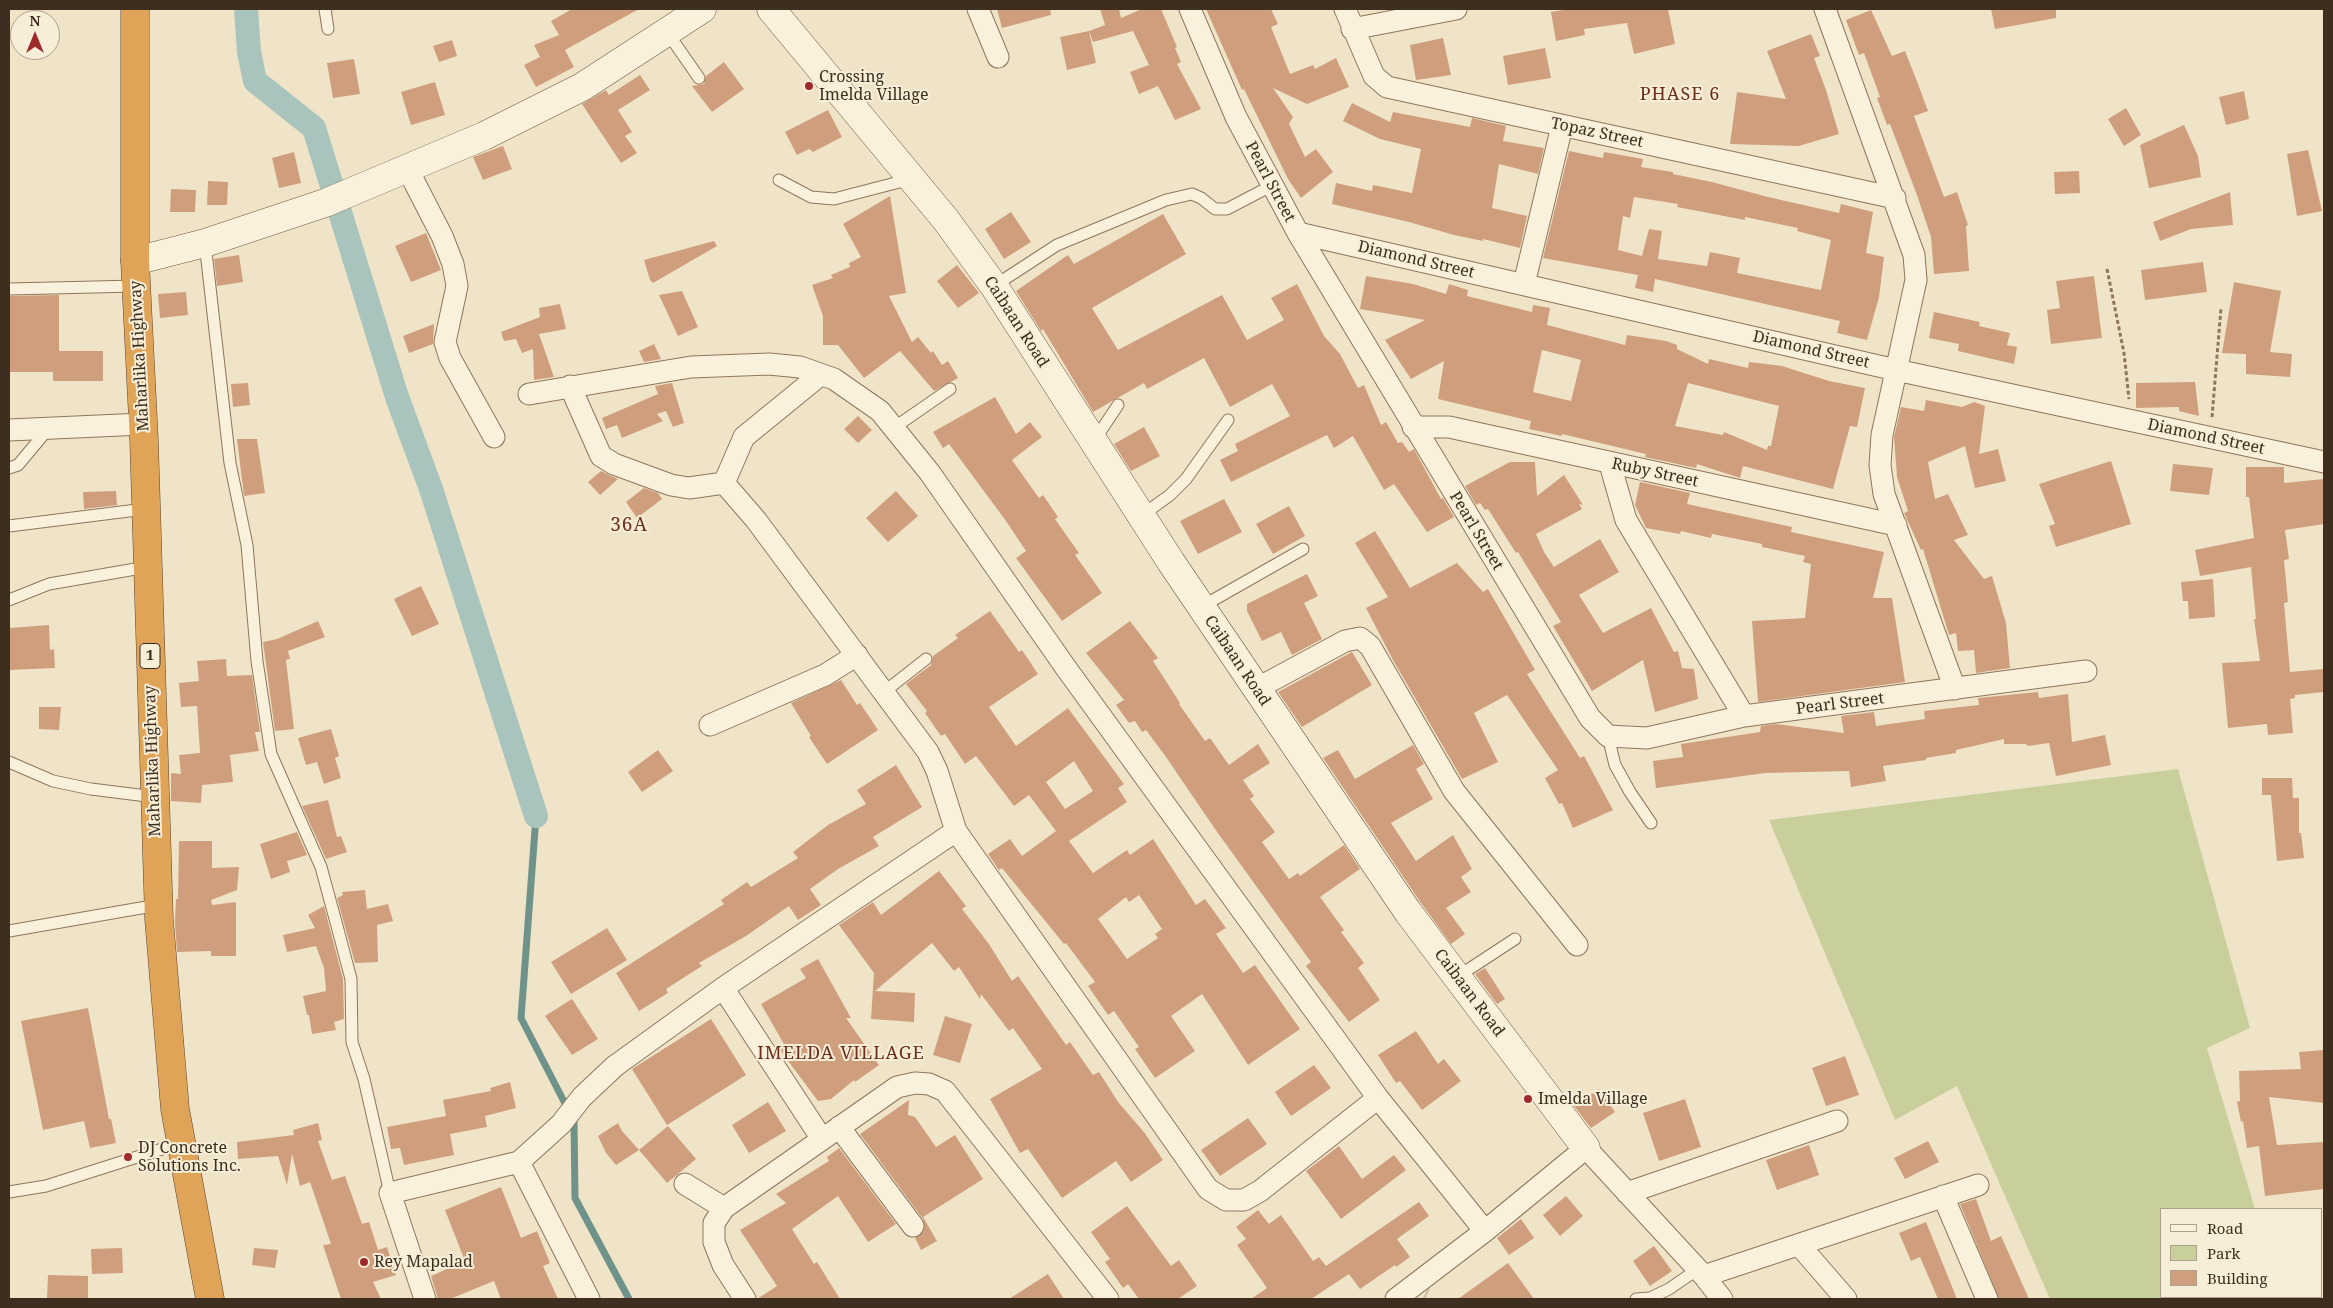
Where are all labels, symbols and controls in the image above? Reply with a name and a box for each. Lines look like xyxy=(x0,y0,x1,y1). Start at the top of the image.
north arrow xyxy=(10,10,60,60)
text: N xyxy=(29,11,41,30)
place label: Crossing Imelda Village xyxy=(819,67,929,105)
marker: Crossing Imelda Village xyxy=(803,80,815,92)
district label: PHASE 6 xyxy=(1639,84,1721,106)
street label: Topaz Street xyxy=(1549,114,1645,152)
street label: Pearl Street xyxy=(1241,138,1299,226)
street label: Diamond Street xyxy=(1356,237,1476,283)
street label: Caibaan Road xyxy=(979,273,1053,371)
street label: Maharlika Highway xyxy=(126,280,154,432)
street label: Diamond Street xyxy=(1751,327,1871,373)
street label: Diamond Street xyxy=(2146,415,2266,459)
street label: Ruby Street xyxy=(1610,454,1700,492)
street label: Pearl Street xyxy=(1445,488,1507,574)
district label: 36A xyxy=(610,515,648,537)
street label: Caibaan Road xyxy=(1200,612,1274,710)
road number: 1 xyxy=(140,644,160,668)
street label: Maharlika Highway xyxy=(141,685,165,837)
street label: Pearl Street xyxy=(1795,689,1885,719)
street label: Caibaan Road xyxy=(1430,945,1508,1041)
district label: IMELDA VILLAGE xyxy=(755,1043,927,1065)
place label: Imelda Village xyxy=(1538,1089,1648,1109)
marker: Imelda Village xyxy=(1522,1093,1534,1105)
place label: DJ Concrete Solutions Inc. xyxy=(138,1138,241,1176)
marker: DJ Concrete Solutions Inc. xyxy=(122,1151,134,1163)
legend xyxy=(2160,1208,2323,1298)
text: Road xyxy=(2207,1218,2243,1238)
text: Park xyxy=(2207,1243,2240,1263)
place label: Rey Mapalad xyxy=(374,1252,473,1272)
marker: Rey Mapalad xyxy=(358,1256,370,1268)
text: Building xyxy=(2207,1268,2268,1288)

